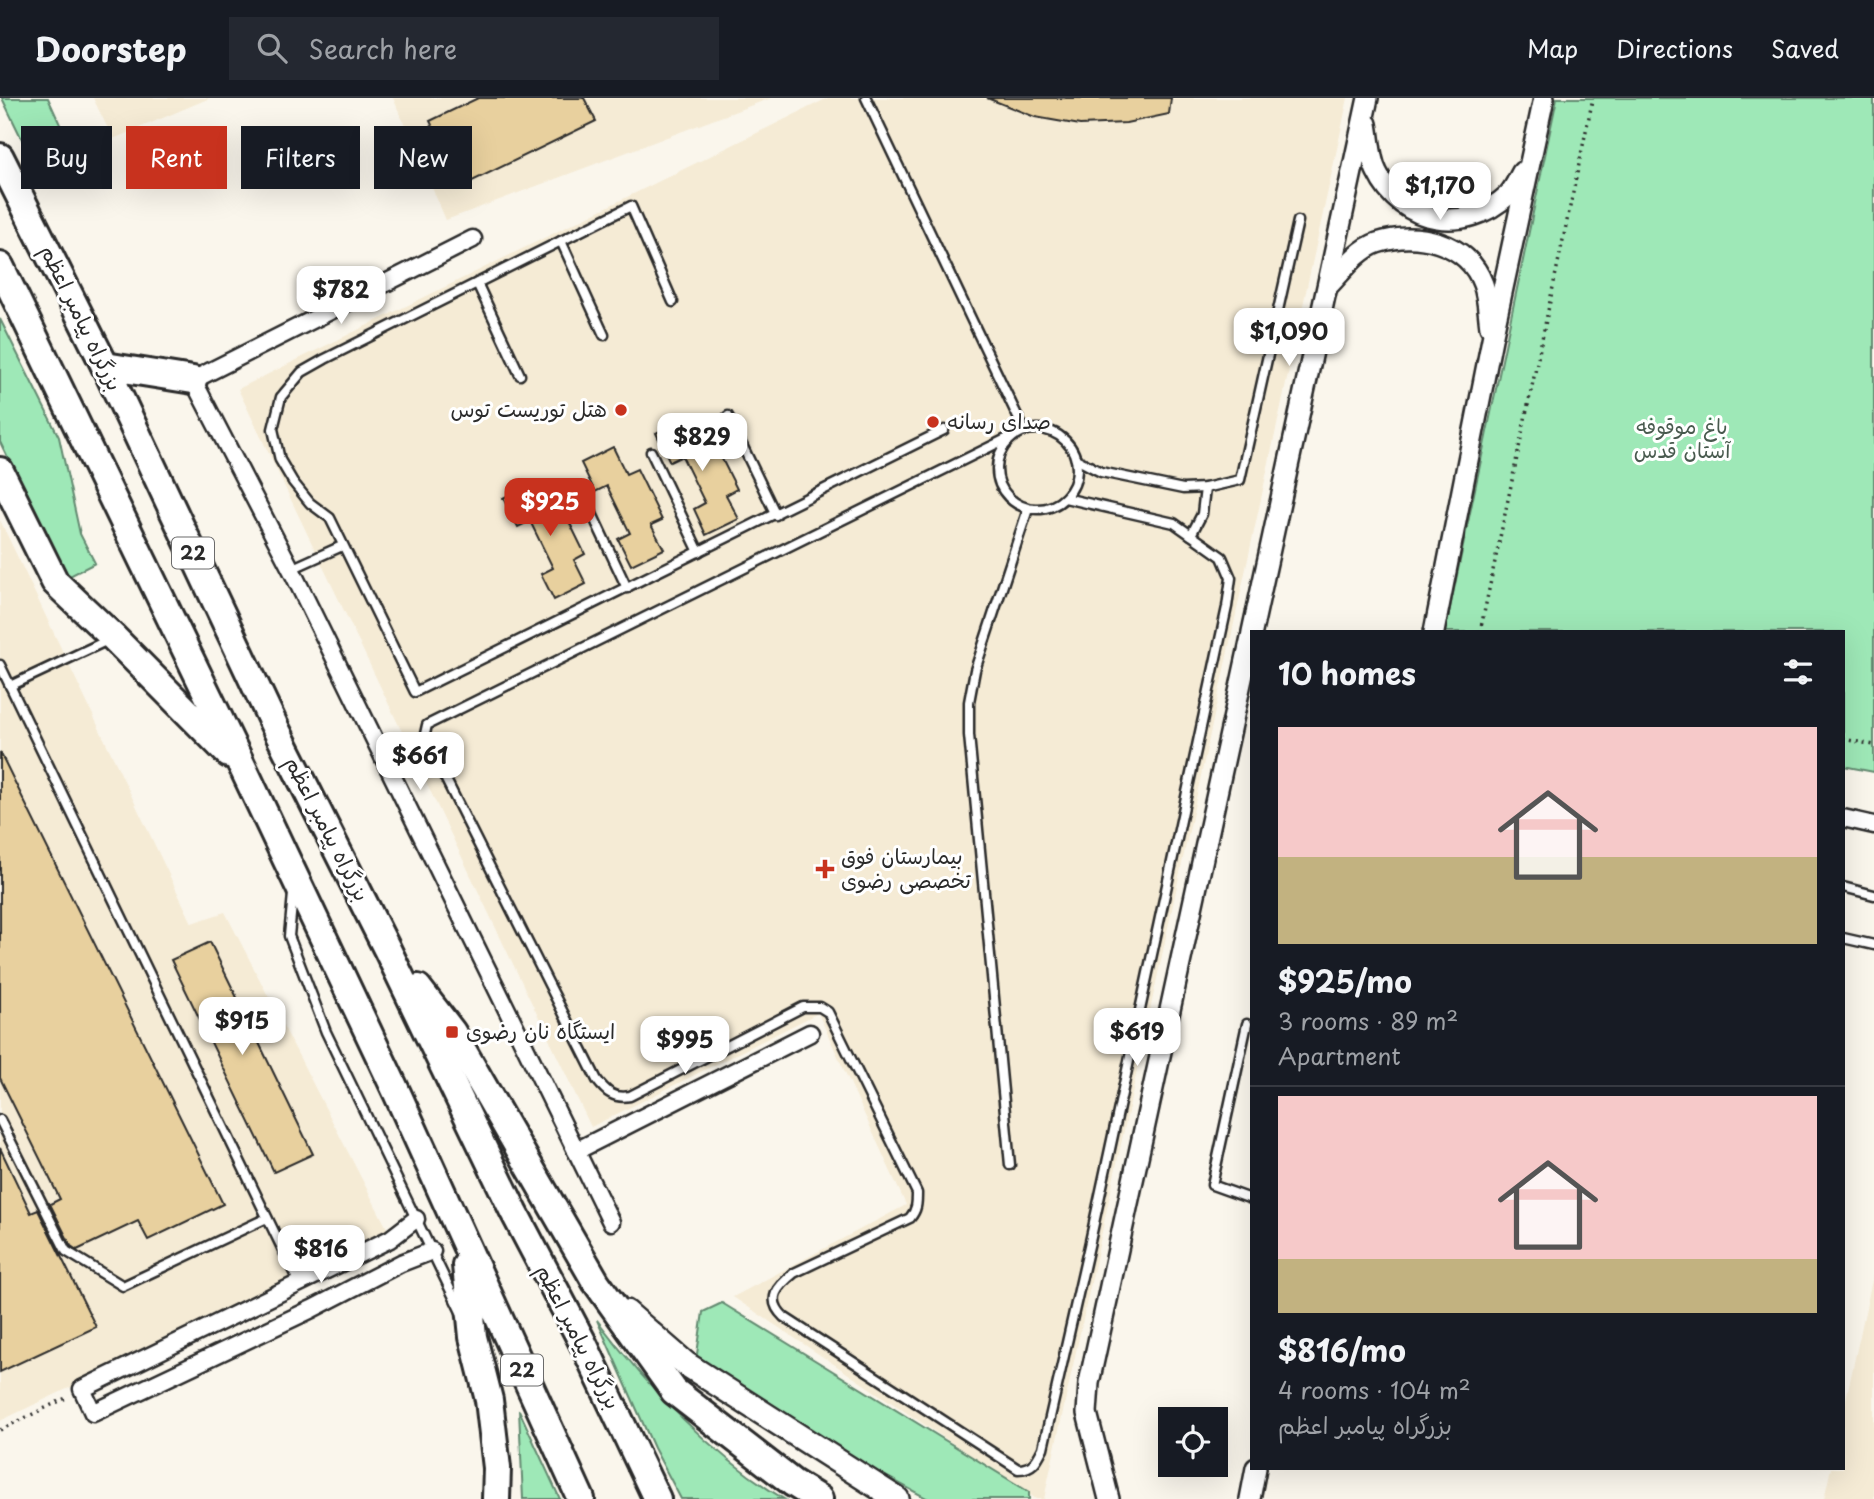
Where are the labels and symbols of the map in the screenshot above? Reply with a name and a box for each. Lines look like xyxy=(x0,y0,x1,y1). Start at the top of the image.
pin: $1,170 xyxy=(1383,162,1497,222)
street label: بزرگراه پیامبر اعظم xyxy=(32,239,132,396)
pin: $782 xyxy=(300,266,382,326)
pin: $1,090 xyxy=(1232,308,1346,368)
place label: هتل توریست توس xyxy=(450,392,607,424)
marker: هتل توریست توس xyxy=(613,402,629,418)
place label: صدای رسانه xyxy=(947,404,1051,436)
park label: باغ موقوفه آستان قدس xyxy=(1634,409,1731,465)
pin: $829 xyxy=(661,414,743,473)
marker: صدای رسانه xyxy=(925,414,941,430)
pin: $925 xyxy=(509,478,591,538)
road number: 22 xyxy=(172,538,214,568)
pin: $661 xyxy=(379,732,461,792)
street label: بزرگراه پیامبر اعظم xyxy=(277,750,379,907)
place label: بیمارستان فوق تخصصی رضوی xyxy=(841,839,972,895)
marker: بیمارستان فوق تخصصی رضوی xyxy=(815,859,835,879)
pin: $915 xyxy=(201,998,283,1057)
pin: $619 xyxy=(1096,1009,1178,1068)
place label: ایستگاه نان رضوی xyxy=(466,1014,615,1046)
pin: $995 xyxy=(644,1016,726,1076)
marker: ایستگاه نان رضوی xyxy=(444,1024,460,1040)
pin: $816 xyxy=(280,1226,362,1285)
street label: بزرگراه پیامبر اعظم xyxy=(528,1258,630,1415)
road number: 22 xyxy=(501,1354,543,1386)

